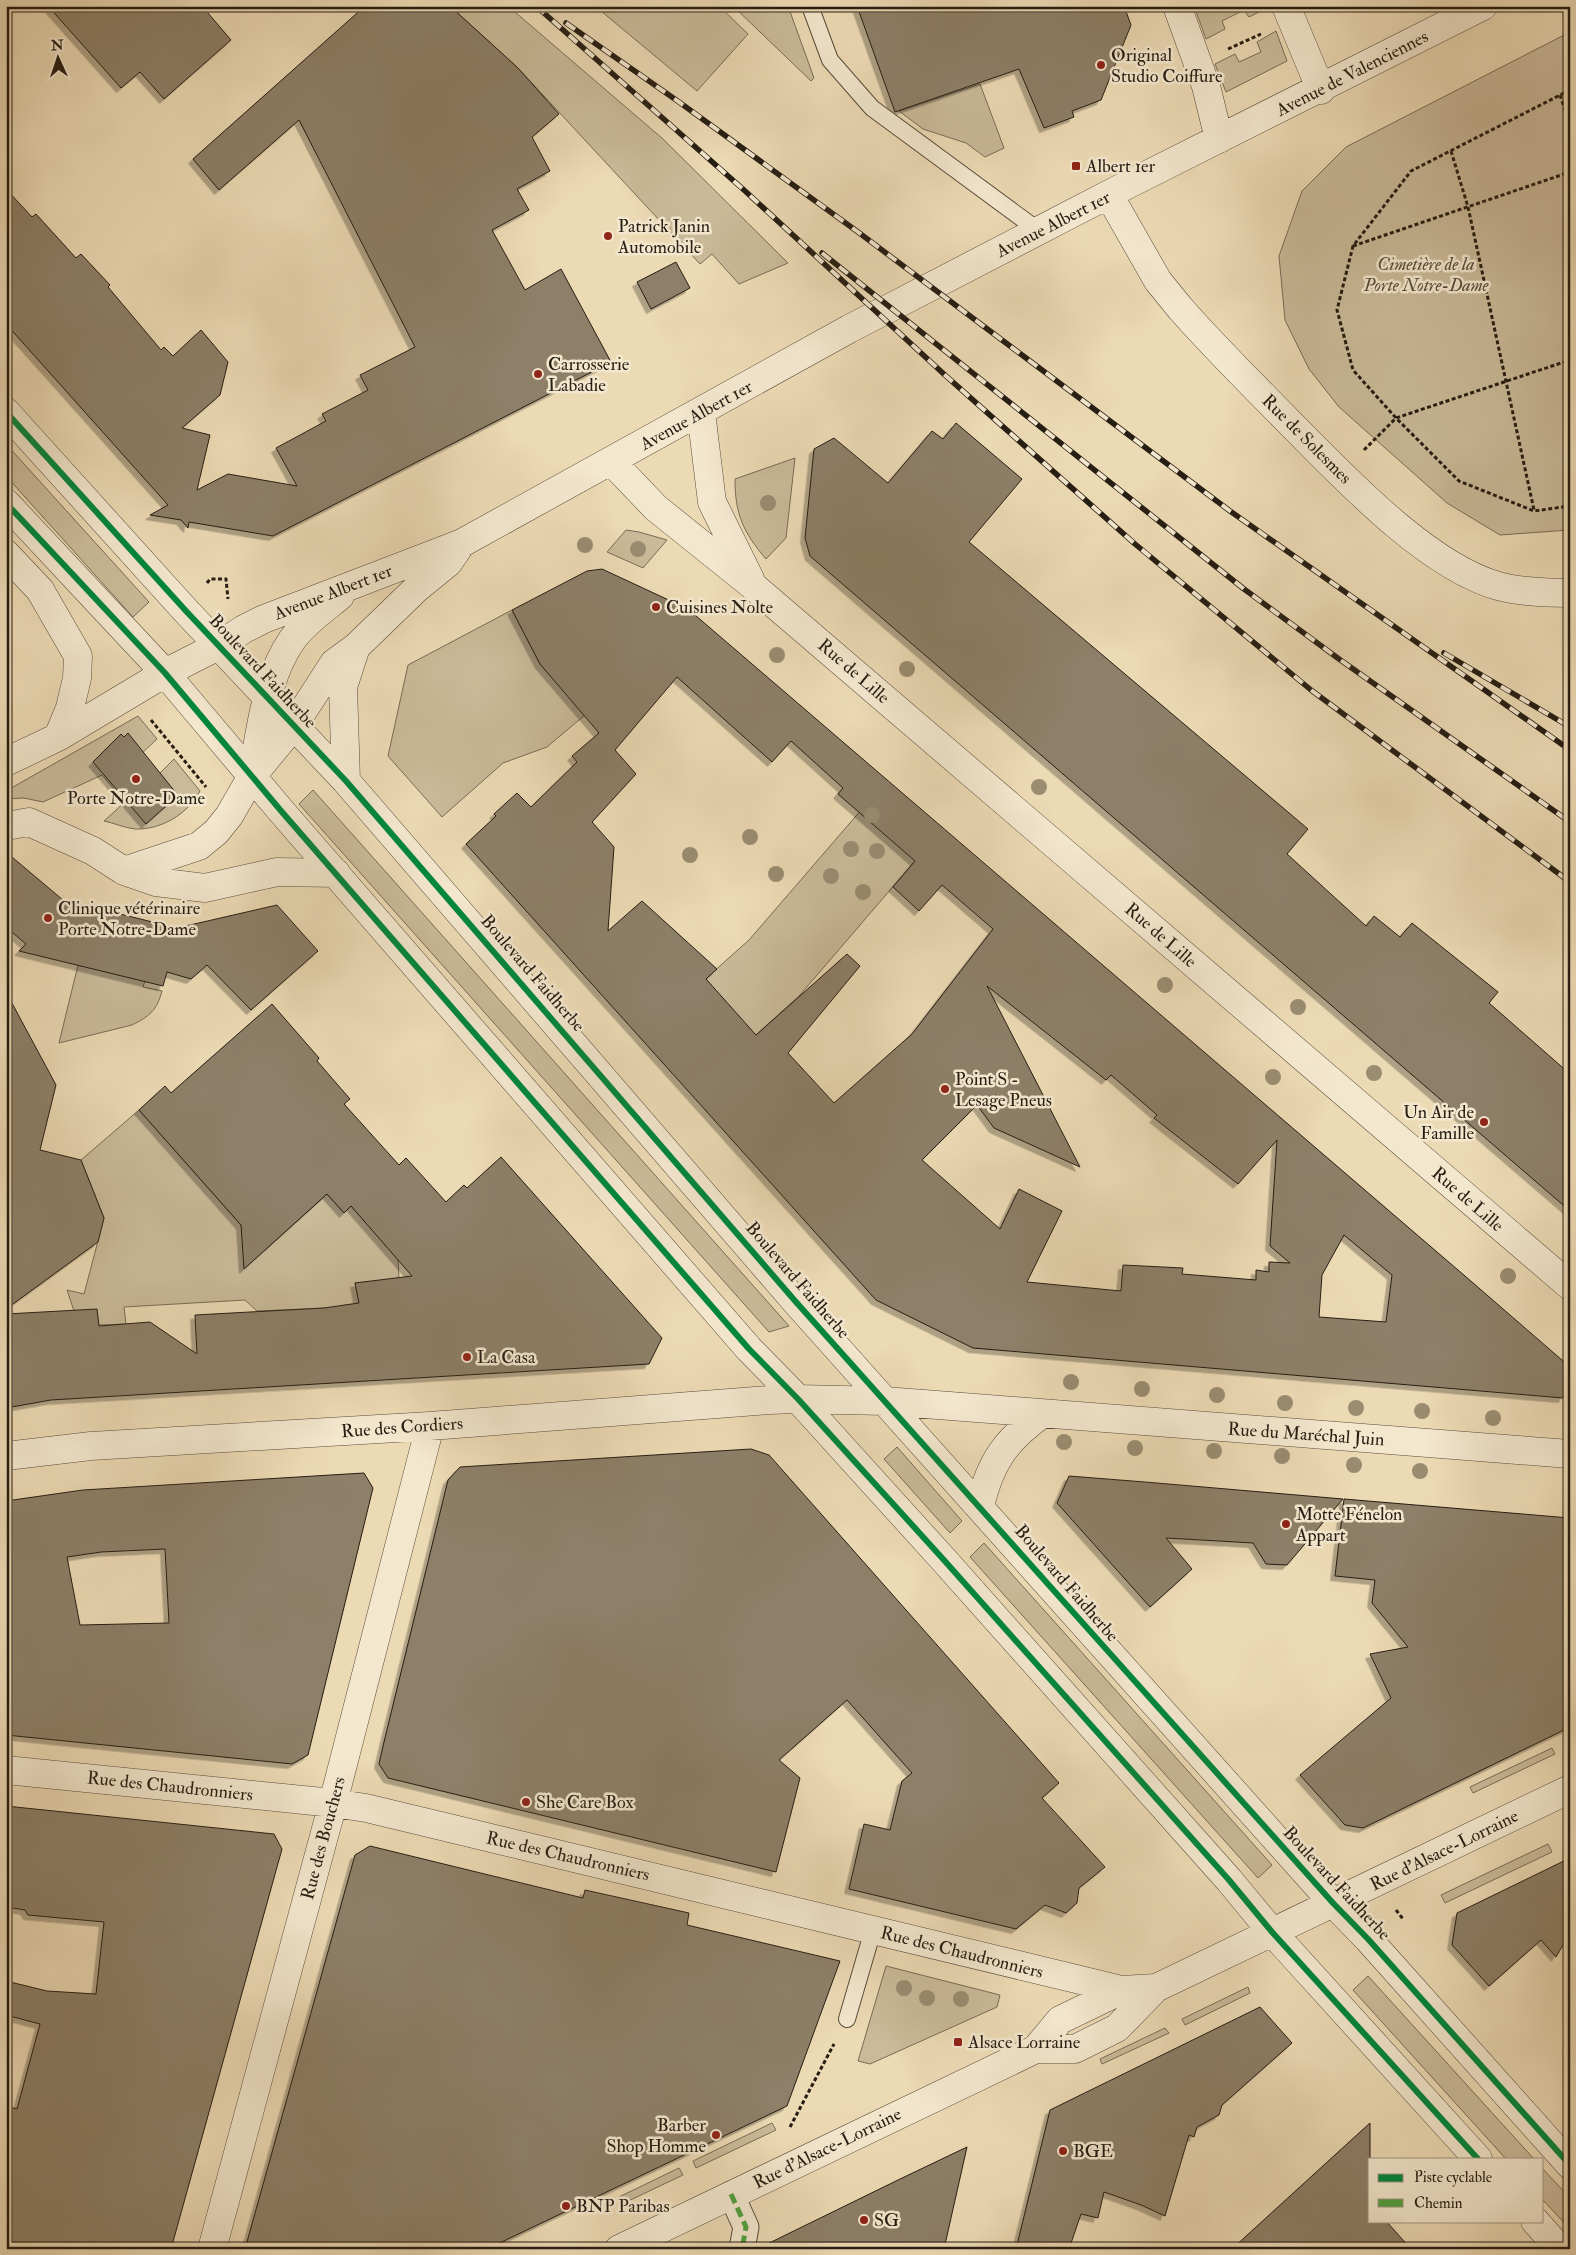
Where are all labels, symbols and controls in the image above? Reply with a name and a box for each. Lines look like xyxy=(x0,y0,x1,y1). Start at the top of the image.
street label: Avenue de Valenciennes xyxy=(1271,25,1432,122)
north arrow xyxy=(32,32,82,82)
text: N xyxy=(50,37,65,54)
place label: Original Studio Coiffure xyxy=(1111,44,1223,88)
marker: Original Studio Coiffure xyxy=(1095,59,1107,71)
place label: Albert 1er xyxy=(1085,155,1156,178)
marker: Albert 1er xyxy=(1070,160,1082,172)
street label: Avenue Albert 1er xyxy=(991,186,1114,264)
place label: Patrick Janin Automobile xyxy=(617,215,710,259)
marker: Patrick Janin Automobile xyxy=(602,230,614,242)
park label: Cimetière de la Porte Notre-Dame xyxy=(1362,253,1490,297)
place label: Carrosserie Labadie xyxy=(548,353,630,397)
marker: Carrosserie Labadie xyxy=(532,368,544,380)
street label: Avenue Albert 1er xyxy=(635,375,757,456)
street label: Rue de Solesmes xyxy=(1257,390,1356,489)
street label: Avenue Albert 1er xyxy=(270,559,396,626)
place label: Cuisines Nolte xyxy=(666,596,773,619)
marker: Cuisines Nolte xyxy=(650,601,662,613)
street label: Boulevard Faidherbe xyxy=(204,609,322,734)
street label: Rue de Lille xyxy=(813,634,895,709)
marker: Porte Notre-Dame xyxy=(130,773,142,785)
place label: Porte Notre-Dame xyxy=(67,787,205,810)
place label: Clinique vétérinaire Porte Notre-Dame xyxy=(58,897,201,941)
street label: Rue de Lille xyxy=(1120,898,1202,973)
street label: Boulevard Faidherbe xyxy=(475,910,590,1037)
marker: Clinique vétérinaire Porte Notre-Dame xyxy=(42,912,54,924)
place label: Point S - Lesage Pneus xyxy=(955,1068,1052,1112)
marker: Point S - Lesage Pneus xyxy=(939,1083,951,1095)
place label: Un Air de Famille xyxy=(1403,1101,1474,1145)
marker: Un Air de Famille xyxy=(1478,1116,1490,1128)
street label: Rue de Lille xyxy=(1427,1162,1509,1237)
street label: Boulevard Faidherbe xyxy=(740,1217,855,1344)
place label: La Casa xyxy=(477,1346,536,1369)
marker: La Casa xyxy=(461,1351,473,1363)
street label: Rue des Cordiers xyxy=(340,1412,464,1443)
street label: Rue du Maréchal Juin xyxy=(1227,1418,1385,1451)
place label: Motte Fénelon Appart xyxy=(1295,1503,1402,1547)
marker: Motte Fénelon Appart xyxy=(1280,1518,1292,1530)
street label: Boulevard Faidherbe xyxy=(1009,1520,1124,1647)
street label: Rue des Chaudronniers xyxy=(86,1766,254,1807)
street label: Rue des Bouchers xyxy=(296,1774,351,1902)
place label: She Care Box xyxy=(536,1791,634,1814)
marker: She Care Box xyxy=(520,1796,532,1808)
street label: Rue d'Alsace-Lorraine xyxy=(1366,1804,1523,1896)
street label: Boulevard Faidherbe xyxy=(1278,1821,1396,1946)
street label: Rue des Chaudronniers xyxy=(484,1827,652,1886)
street label: Rue des Chaudronniers xyxy=(878,1921,1046,1984)
place label: Alsace Lorraine xyxy=(967,2031,1081,2054)
marker: Alsace Lorraine xyxy=(952,2036,964,2048)
street label: Rue d'Alsace-Lorraine xyxy=(749,2102,906,2194)
place label: Barber Shop Homme xyxy=(606,2114,706,2158)
marker: Barber Shop Homme xyxy=(710,2129,722,2141)
place label: BGE xyxy=(1073,2140,1113,2163)
marker: BGE xyxy=(1057,2145,1069,2157)
legend xyxy=(1368,2158,1544,2222)
text: Piste cyclable xyxy=(1414,2168,1492,2187)
text: Chemin xyxy=(1414,2194,1463,2213)
place label: BNP Paribas xyxy=(576,2195,670,2218)
marker: BNP Paribas xyxy=(560,2200,572,2212)
place label: SG xyxy=(874,2209,899,2232)
marker: SG xyxy=(858,2214,870,2226)

